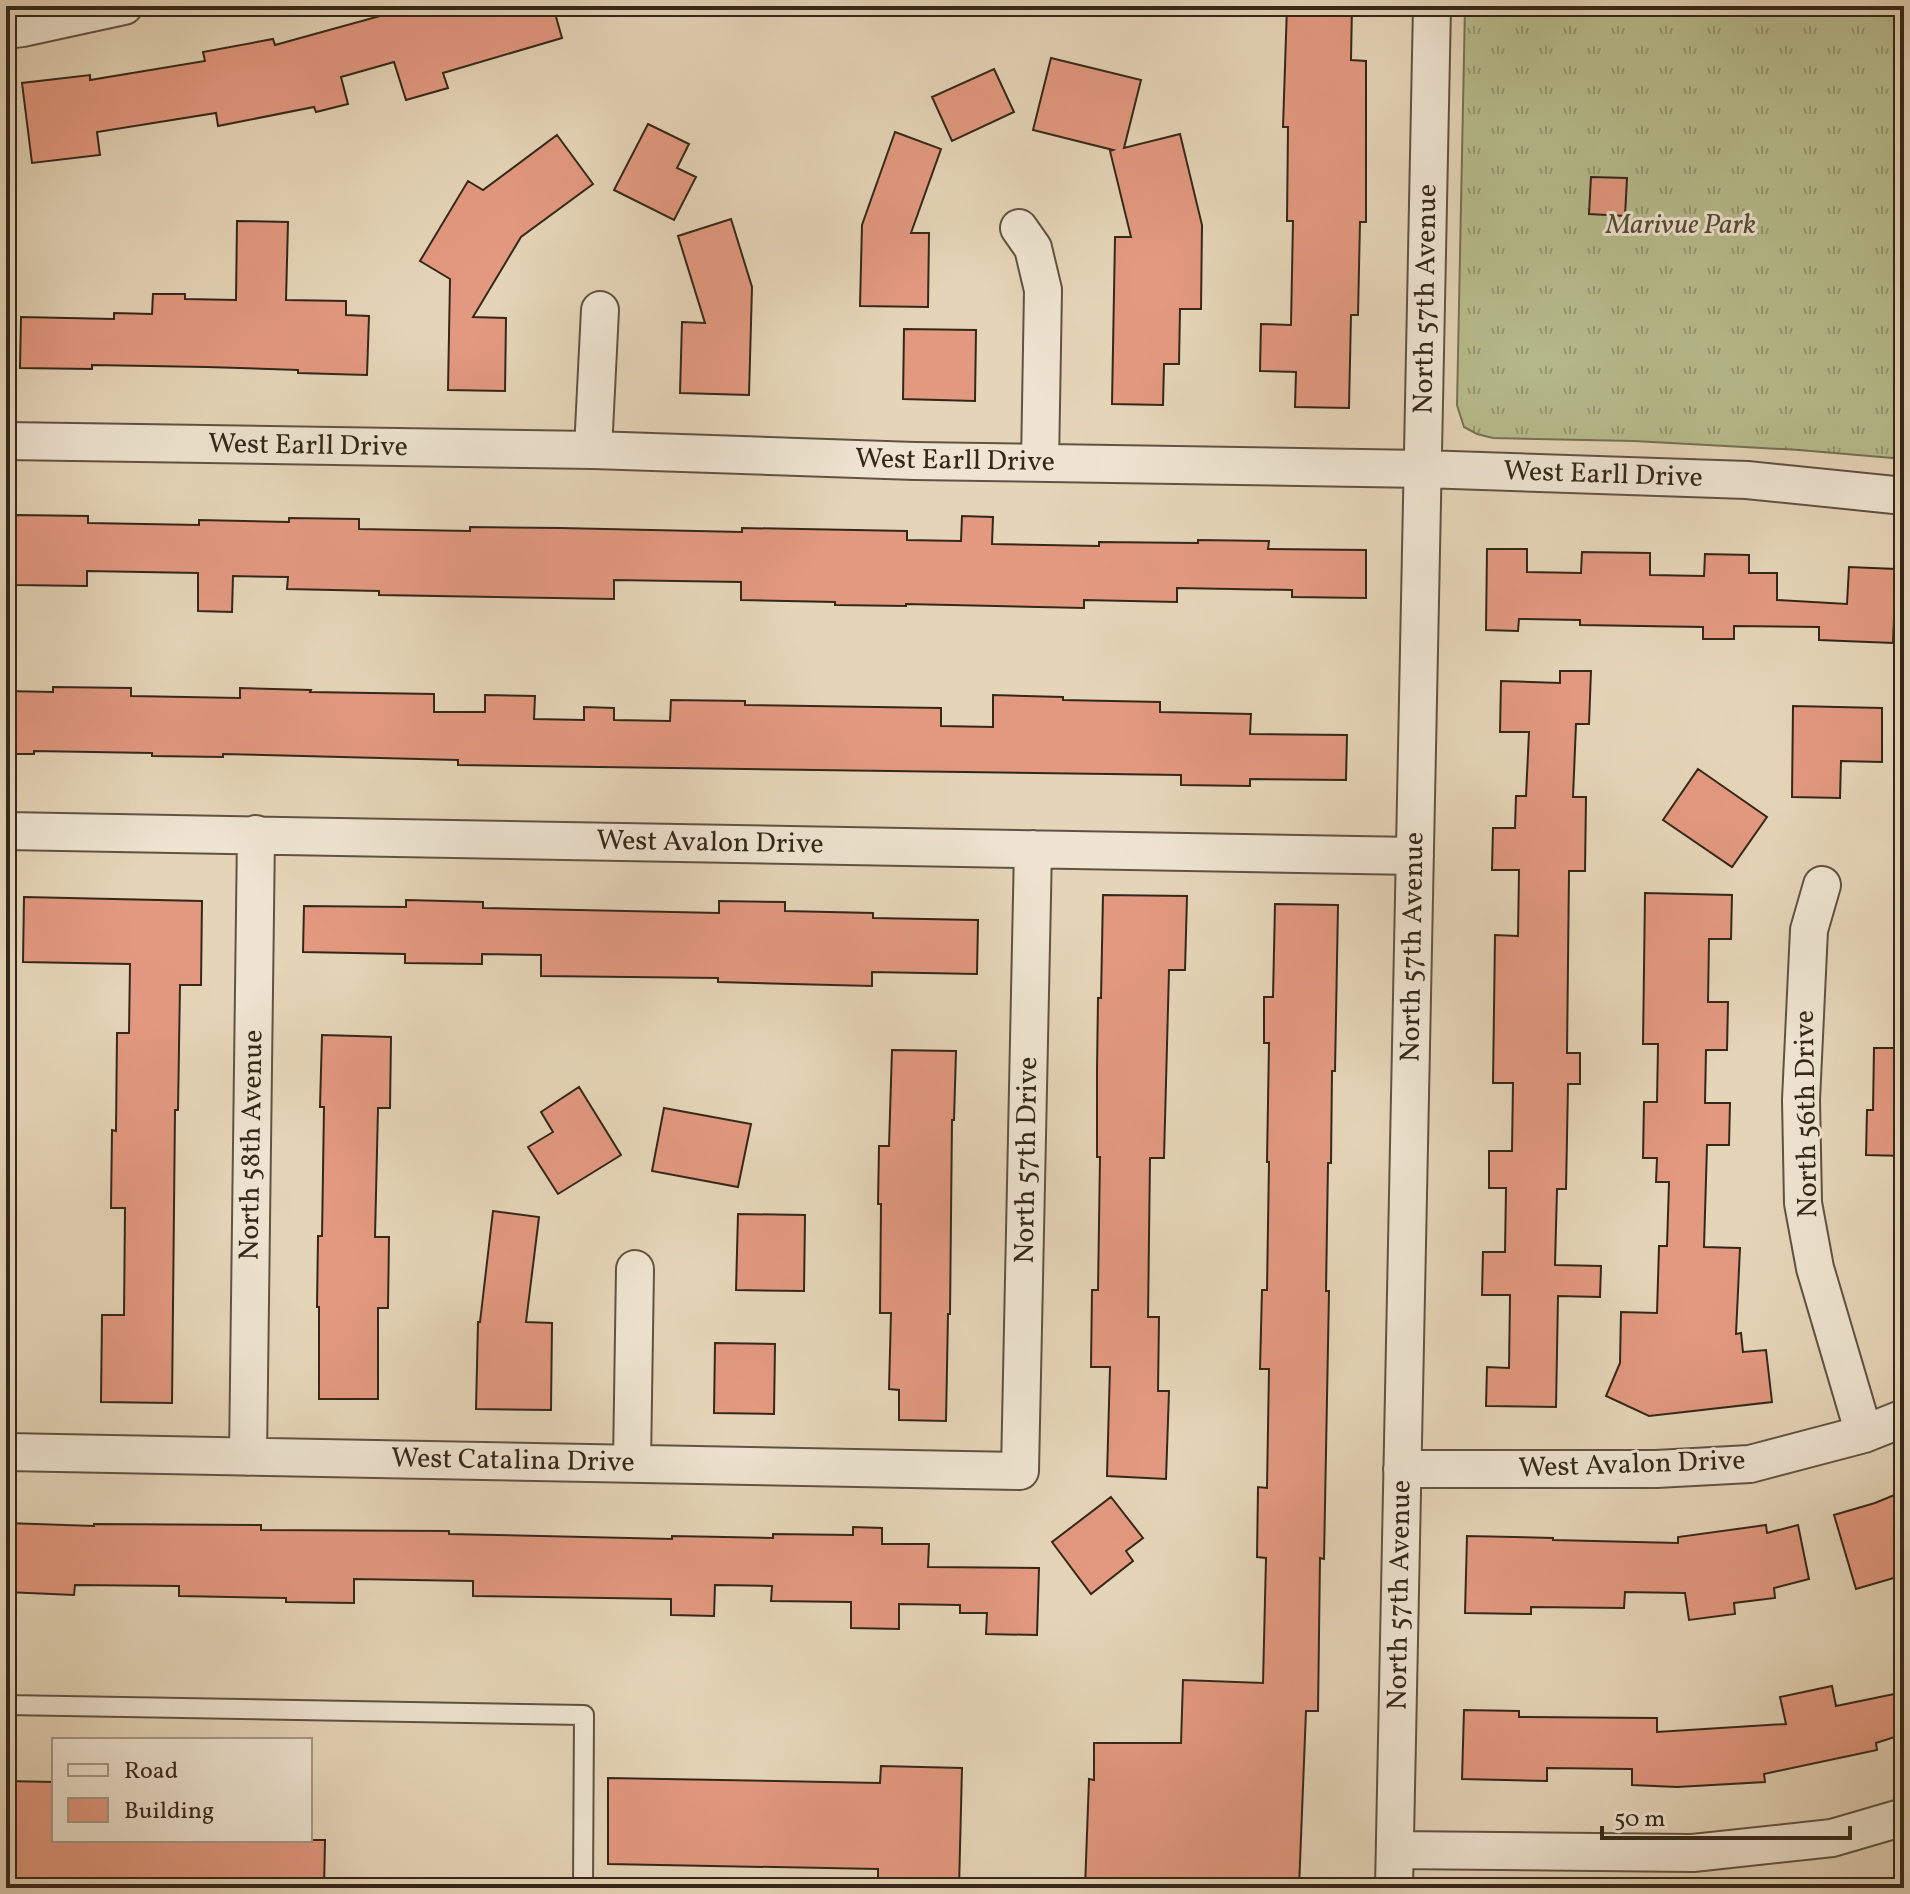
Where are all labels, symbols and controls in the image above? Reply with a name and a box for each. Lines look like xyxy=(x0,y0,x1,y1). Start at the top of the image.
street label: North 57th Avenue xyxy=(1404,184,1448,414)
park label: Marivue Park xyxy=(1605,206,1756,245)
street label: West Earll Drive xyxy=(208,425,408,467)
street label: West Earll Drive xyxy=(855,440,1055,482)
street label: West Earll Drive xyxy=(1502,452,1704,498)
street label: West Avalon Drive xyxy=(596,822,824,864)
street label: North 57th Avenue xyxy=(1391,832,1435,1062)
street label: North 56th Drive xyxy=(1786,1010,1828,1218)
street label: North 58th Avenue xyxy=(230,1029,274,1261)
street label: North 57th Drive xyxy=(1006,1056,1048,1264)
street label: West Catalina Drive xyxy=(391,1439,635,1483)
street label: West Avalon Drive xyxy=(1518,1442,1746,1488)
street label: North 57th Avenue xyxy=(1378,1480,1422,1710)
legend xyxy=(52,1738,312,1842)
text: Road xyxy=(124,1755,178,1789)
scale bar xyxy=(1602,1790,1850,1840)
text: Building xyxy=(124,1795,214,1829)
text: 50 m xyxy=(1614,1803,1666,1837)

